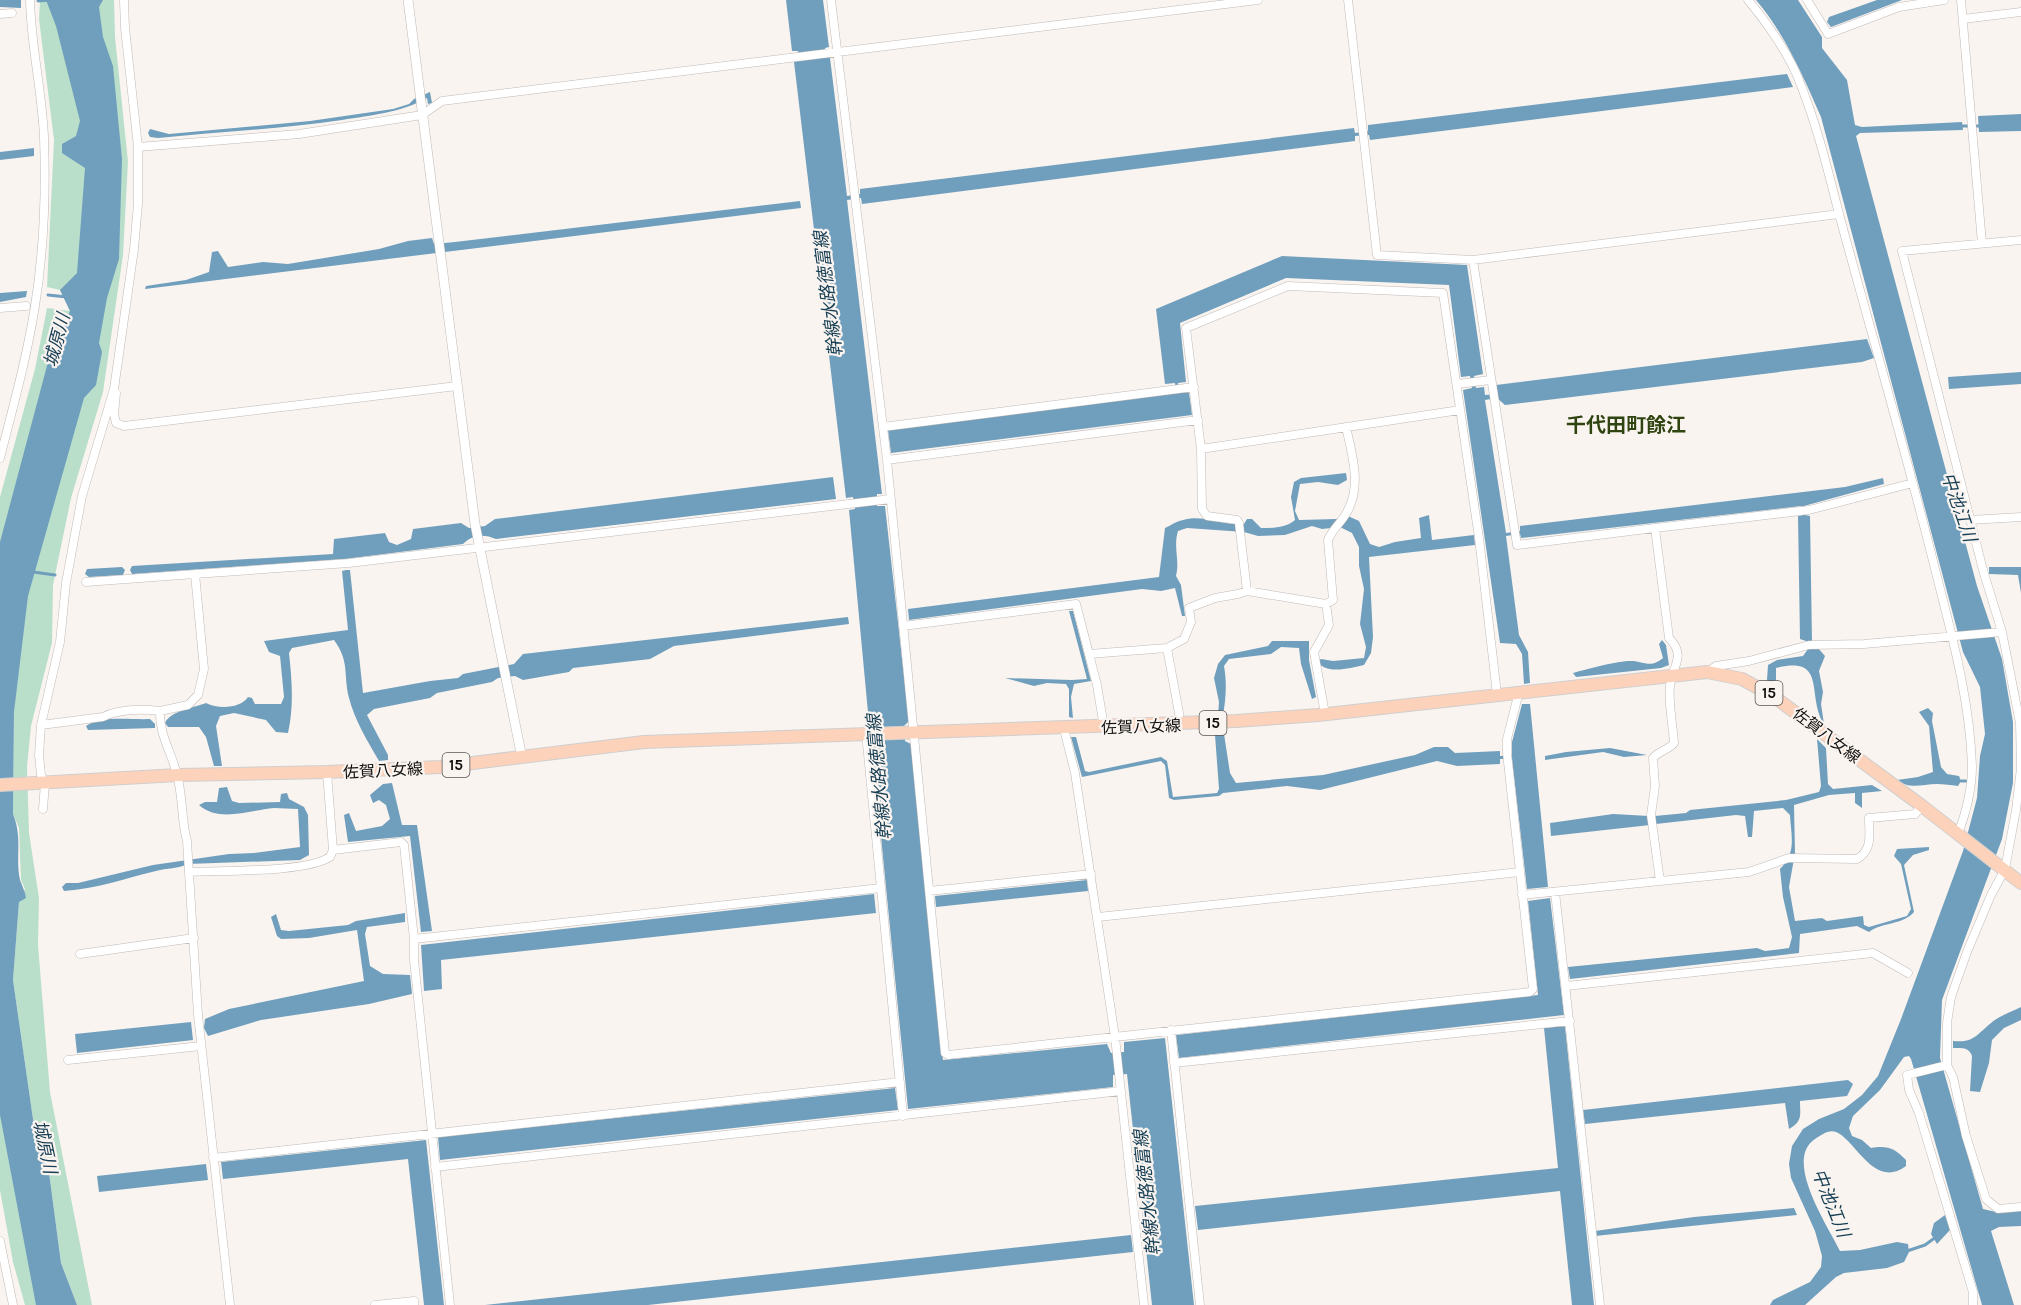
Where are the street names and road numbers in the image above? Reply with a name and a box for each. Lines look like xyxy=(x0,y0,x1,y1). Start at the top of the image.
road number: 15 xyxy=(1756,681,1782,705)
street label: 佐賀八女線 xyxy=(1789,704,1864,767)
road number: 15 xyxy=(1200,711,1226,735)
street label: 佐賀八女線 xyxy=(1101,716,1181,737)
road number: 15 xyxy=(442,753,470,777)
street label: 佐賀八女線 xyxy=(343,759,423,782)

